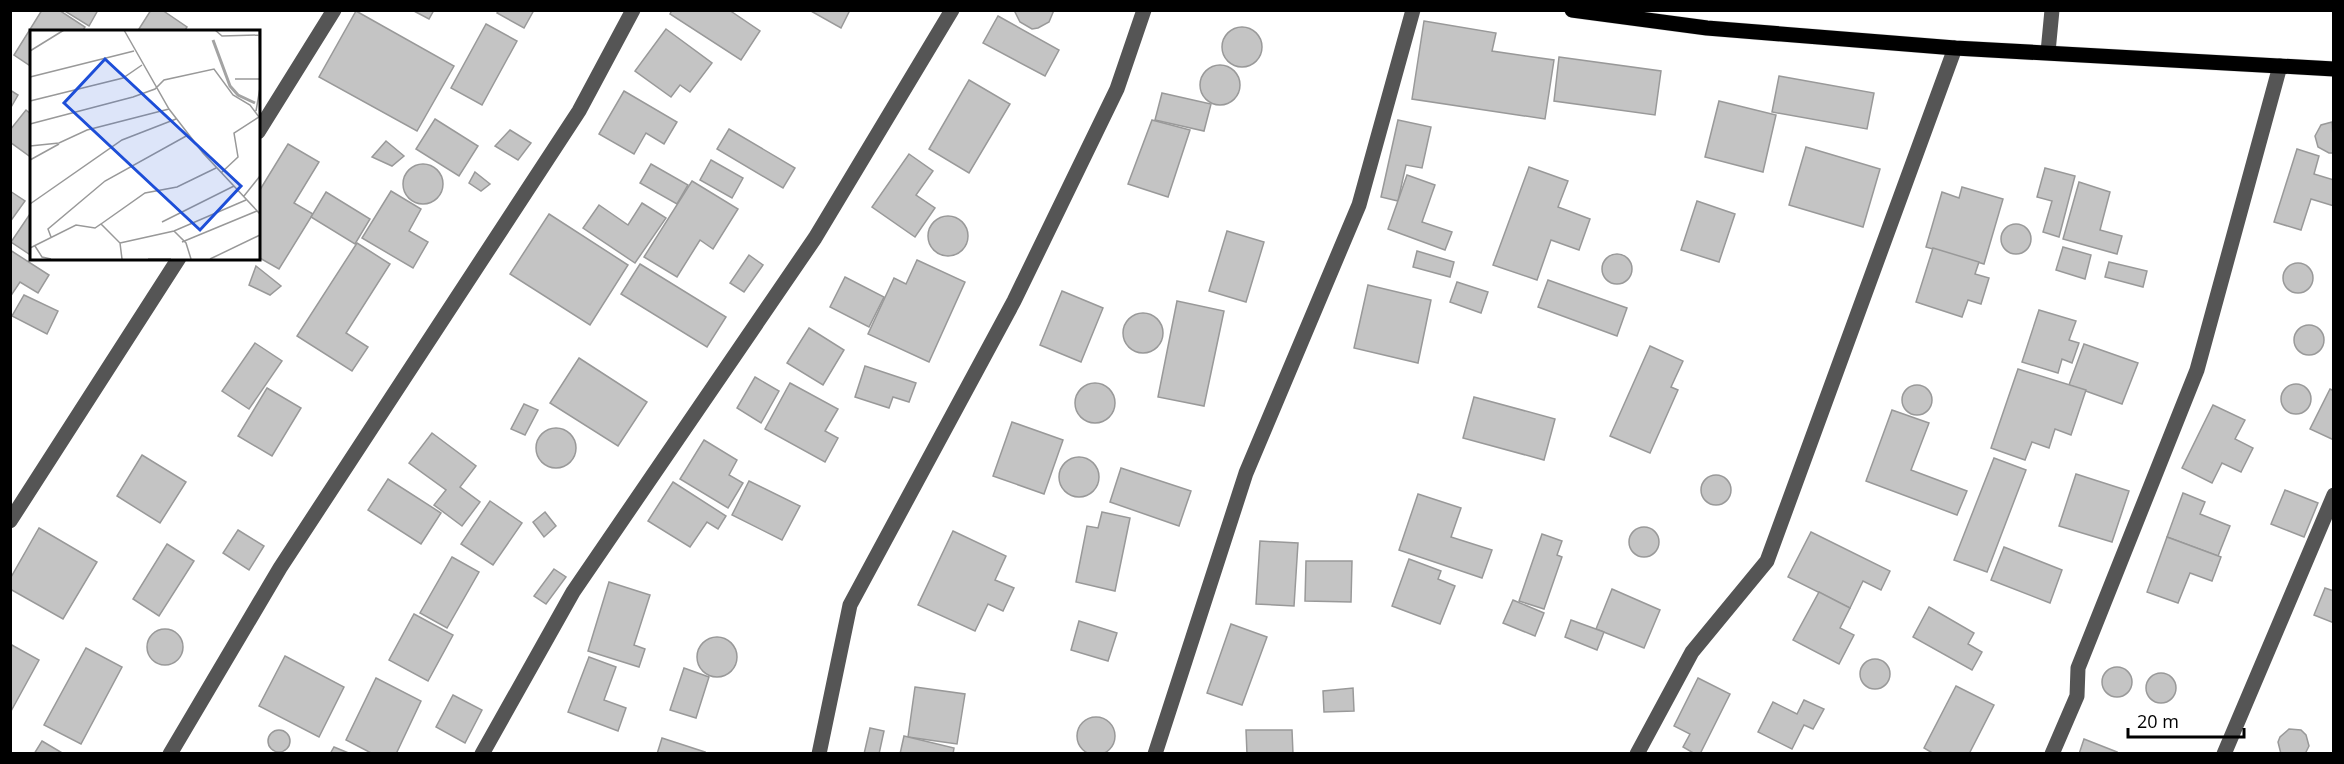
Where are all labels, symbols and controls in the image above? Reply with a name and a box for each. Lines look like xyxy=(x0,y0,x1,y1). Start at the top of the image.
inset map xyxy=(30,30,260,260)
scale bar xyxy=(2128,701,2244,739)
text: 20 m xyxy=(2137,709,2179,733)

